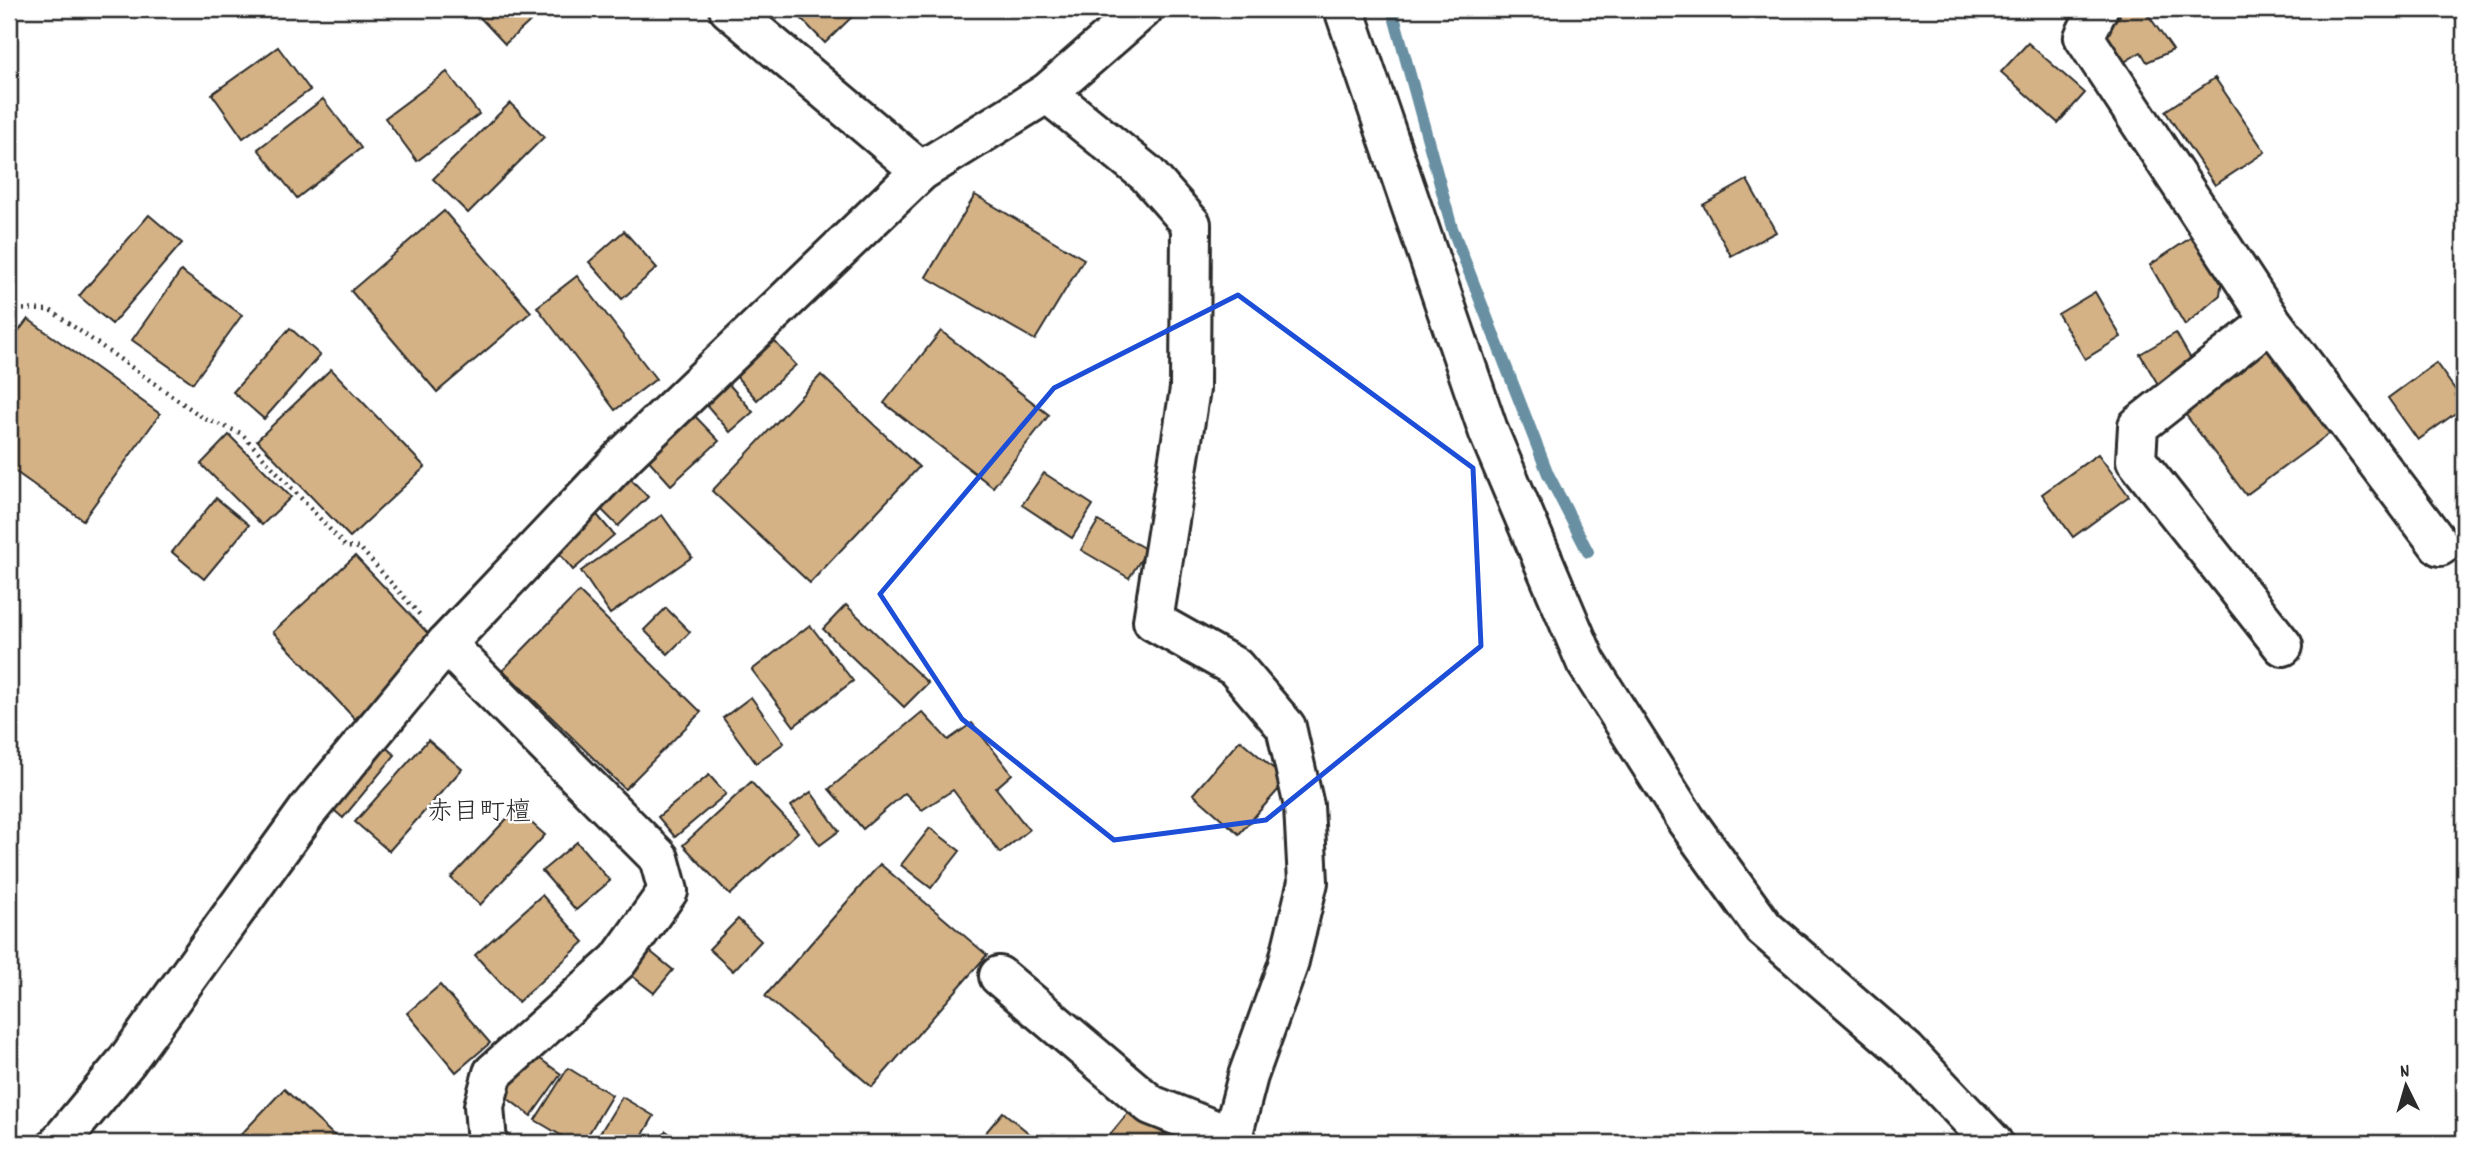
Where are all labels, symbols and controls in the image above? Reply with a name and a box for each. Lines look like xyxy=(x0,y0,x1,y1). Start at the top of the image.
district label: 赤目町檀 xyxy=(427,795,531,832)
north arrow xyxy=(2372,1050,2442,1120)
text: N xyxy=(2399,1059,2411,1086)

